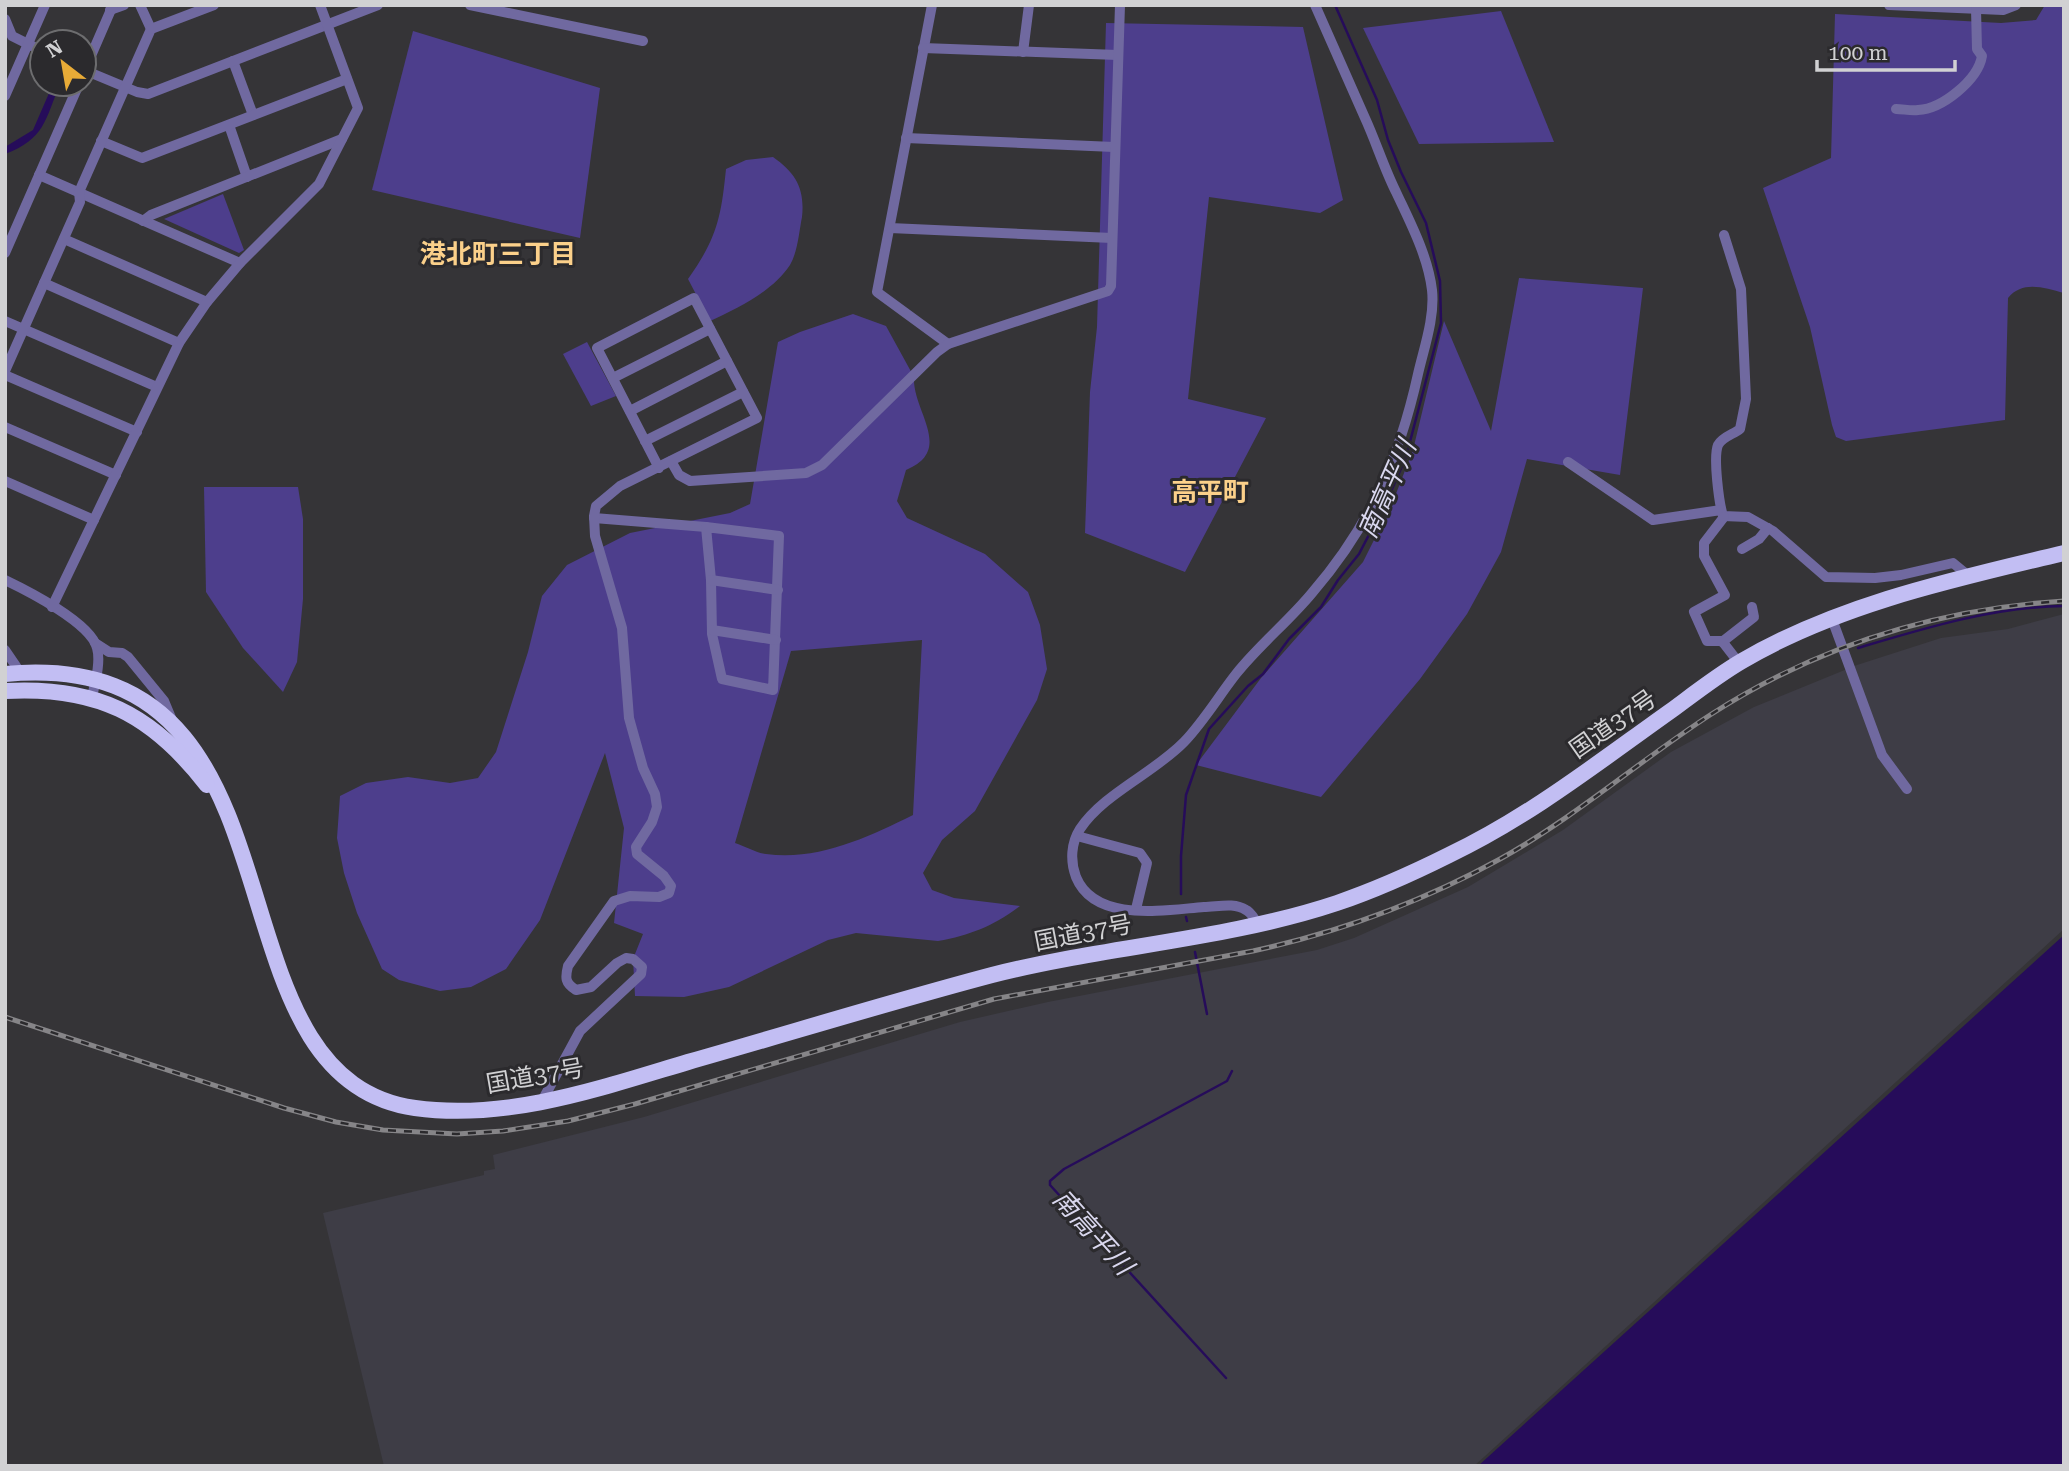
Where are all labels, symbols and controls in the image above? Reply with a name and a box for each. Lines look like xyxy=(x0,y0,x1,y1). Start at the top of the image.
north arrow xyxy=(28,28,98,98)
scale bar xyxy=(1817,28,1955,72)
text: N xyxy=(42,35,67,62)
text: 100 m xyxy=(1828,41,1888,65)
district label: 港北町三丁目 xyxy=(420,239,576,269)
water label: 南高平川 xyxy=(1352,433,1423,543)
district label: 高平町 xyxy=(1171,477,1249,507)
street label: 国道37号 xyxy=(1564,684,1662,764)
street label: 国道37号 xyxy=(1032,910,1134,956)
street label: 国道37号 xyxy=(484,1054,586,1098)
water label: 南高平川 xyxy=(1047,1183,1141,1283)

